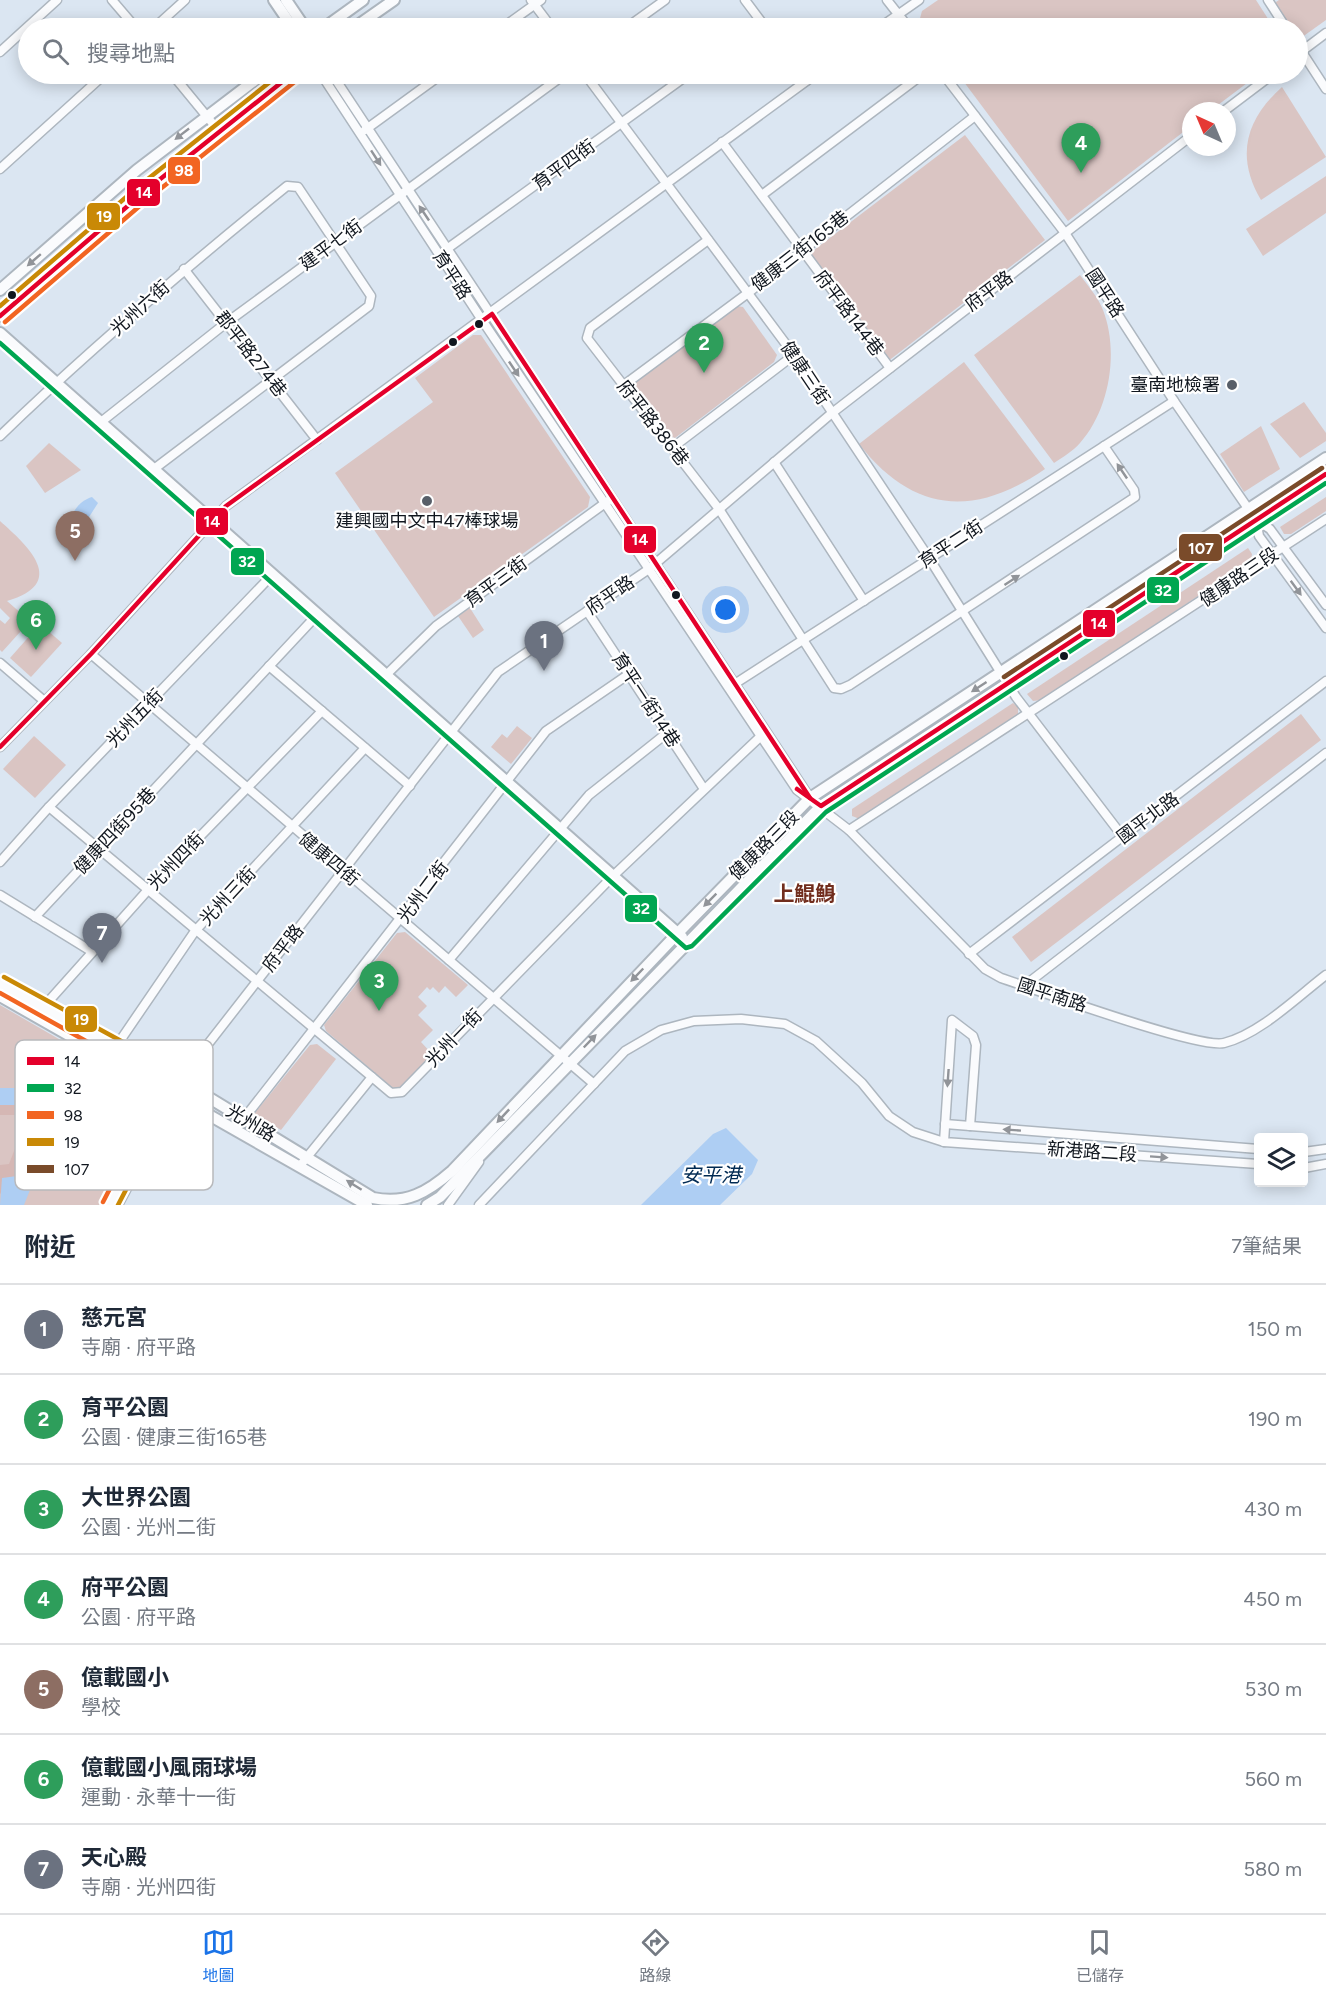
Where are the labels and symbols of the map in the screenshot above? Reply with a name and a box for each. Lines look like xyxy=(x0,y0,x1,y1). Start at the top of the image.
north arrow xyxy=(1182,102,1236,156)
pin: 4 xyxy=(1062,124,1100,173)
one-way arrow xyxy=(175,128,191,140)
street label: 育平四街 xyxy=(528,135,600,195)
one-way arrow xyxy=(370,150,381,166)
line badge: 98 xyxy=(167,156,201,185)
text: 98 xyxy=(174,161,194,180)
line badge: 14 xyxy=(126,178,161,207)
text: 14 xyxy=(136,183,152,202)
line badge: 19 xyxy=(86,202,121,231)
one-way arrow xyxy=(419,204,430,221)
street label: 健康三街165巷 xyxy=(747,206,853,296)
text: 19 xyxy=(96,207,112,226)
street label: 建平七街 xyxy=(295,215,367,275)
street label: 育平路 xyxy=(428,246,476,304)
one-way arrow xyxy=(27,253,42,266)
street label: 國平路 xyxy=(1081,264,1129,322)
street label: 府平路144巷 xyxy=(810,266,888,360)
street label: 府平路 xyxy=(961,266,1017,316)
street label: 光州六街 xyxy=(106,276,174,340)
unlabelled marker xyxy=(6,289,18,301)
street label: 郡平路274巷 xyxy=(211,307,291,401)
unlabelled marker xyxy=(473,318,485,330)
pin: 2 xyxy=(684,324,724,373)
unlabelled marker xyxy=(447,336,459,348)
street label: 健康三街 xyxy=(776,337,834,409)
one-way arrow xyxy=(508,361,519,377)
place label: 臺南地檢署 xyxy=(1130,374,1220,396)
street label: 府平路386巷 xyxy=(613,376,693,470)
marker: 臺南地檢署 xyxy=(1225,378,1239,392)
one-way arrow xyxy=(1116,463,1127,479)
marker: 建興國中文中47棒球場 xyxy=(420,494,434,508)
line badge: 14 xyxy=(195,507,229,536)
place label: 建興國中文中47棒球場 xyxy=(336,510,518,532)
pin: 5 xyxy=(56,512,94,561)
text: 14 xyxy=(204,512,220,531)
street label: 育平二街 xyxy=(915,515,987,573)
line badge: 14 xyxy=(623,525,657,554)
text: 14 xyxy=(632,530,648,549)
line badge: 107 xyxy=(1178,533,1223,562)
text: 107 xyxy=(1188,539,1214,558)
street label: 健康路三段 xyxy=(1196,543,1282,611)
line badge: 32 xyxy=(230,547,265,576)
text: 32 xyxy=(238,552,256,571)
street label: 育平三街 xyxy=(460,552,532,612)
street label: 府平路 xyxy=(581,571,639,619)
one-way arrow xyxy=(1004,574,1020,585)
line badge: 32 xyxy=(1146,576,1180,604)
one-way arrow xyxy=(1290,579,1302,595)
text: 32 xyxy=(1154,581,1172,600)
unlabelled marker xyxy=(670,589,682,601)
your location xyxy=(711,595,740,624)
pin: 6 xyxy=(16,600,56,650)
line badge: 14 xyxy=(1082,609,1116,638)
text: 14 xyxy=(1091,614,1107,633)
pin: 1 xyxy=(524,622,564,671)
street label: 育平一街14巷 xyxy=(607,648,685,752)
unlabelled marker xyxy=(1058,650,1070,662)
one-way arrow xyxy=(971,682,988,693)
street label: 光州五街 xyxy=(102,684,168,752)
street label: 健康四街95巷 xyxy=(69,783,161,879)
street label: 國平北路 xyxy=(1113,788,1183,848)
street label: 健康路三段 xyxy=(724,805,804,885)
street label: 光州四街 xyxy=(143,827,209,895)
street label: 健康四街 xyxy=(294,827,364,891)
street label: 光州二街 xyxy=(393,857,453,927)
street label: 光州三街 xyxy=(195,862,261,930)
district label: 上鯤鯓 xyxy=(774,881,837,906)
one-way arrow xyxy=(704,892,718,906)
line badge: 32 xyxy=(624,894,658,923)
text: 32 xyxy=(632,899,650,918)
pin: 7 xyxy=(82,914,122,963)
street label: 府平路 xyxy=(258,920,308,976)
pin: 3 xyxy=(360,962,398,1011)
one-way arrow xyxy=(630,968,644,983)
street label: 國平南路 xyxy=(1014,973,1090,1017)
street label: 光州一街 xyxy=(421,1004,487,1072)
line badge: 19 xyxy=(64,1005,98,1033)
text: 19 xyxy=(73,1010,89,1029)
one-way arrow xyxy=(582,1035,596,1049)
legend xyxy=(15,1040,213,1190)
text: 14 xyxy=(64,1052,81,1071)
one-way arrow xyxy=(944,1069,953,1088)
text: 32 xyxy=(64,1079,82,1098)
street label: 光州路 xyxy=(222,1100,280,1146)
text: 98 xyxy=(64,1106,83,1125)
one-way arrow xyxy=(496,1109,510,1123)
one-way arrow xyxy=(1002,1125,1021,1134)
text: 19 xyxy=(64,1133,80,1152)
street label: 新港路二段 xyxy=(1046,1138,1138,1166)
one-way arrow xyxy=(1149,1153,1168,1162)
text: 107 xyxy=(64,1160,90,1179)
water label: 安平港 xyxy=(681,1163,744,1187)
one-way arrow xyxy=(346,1180,362,1191)

